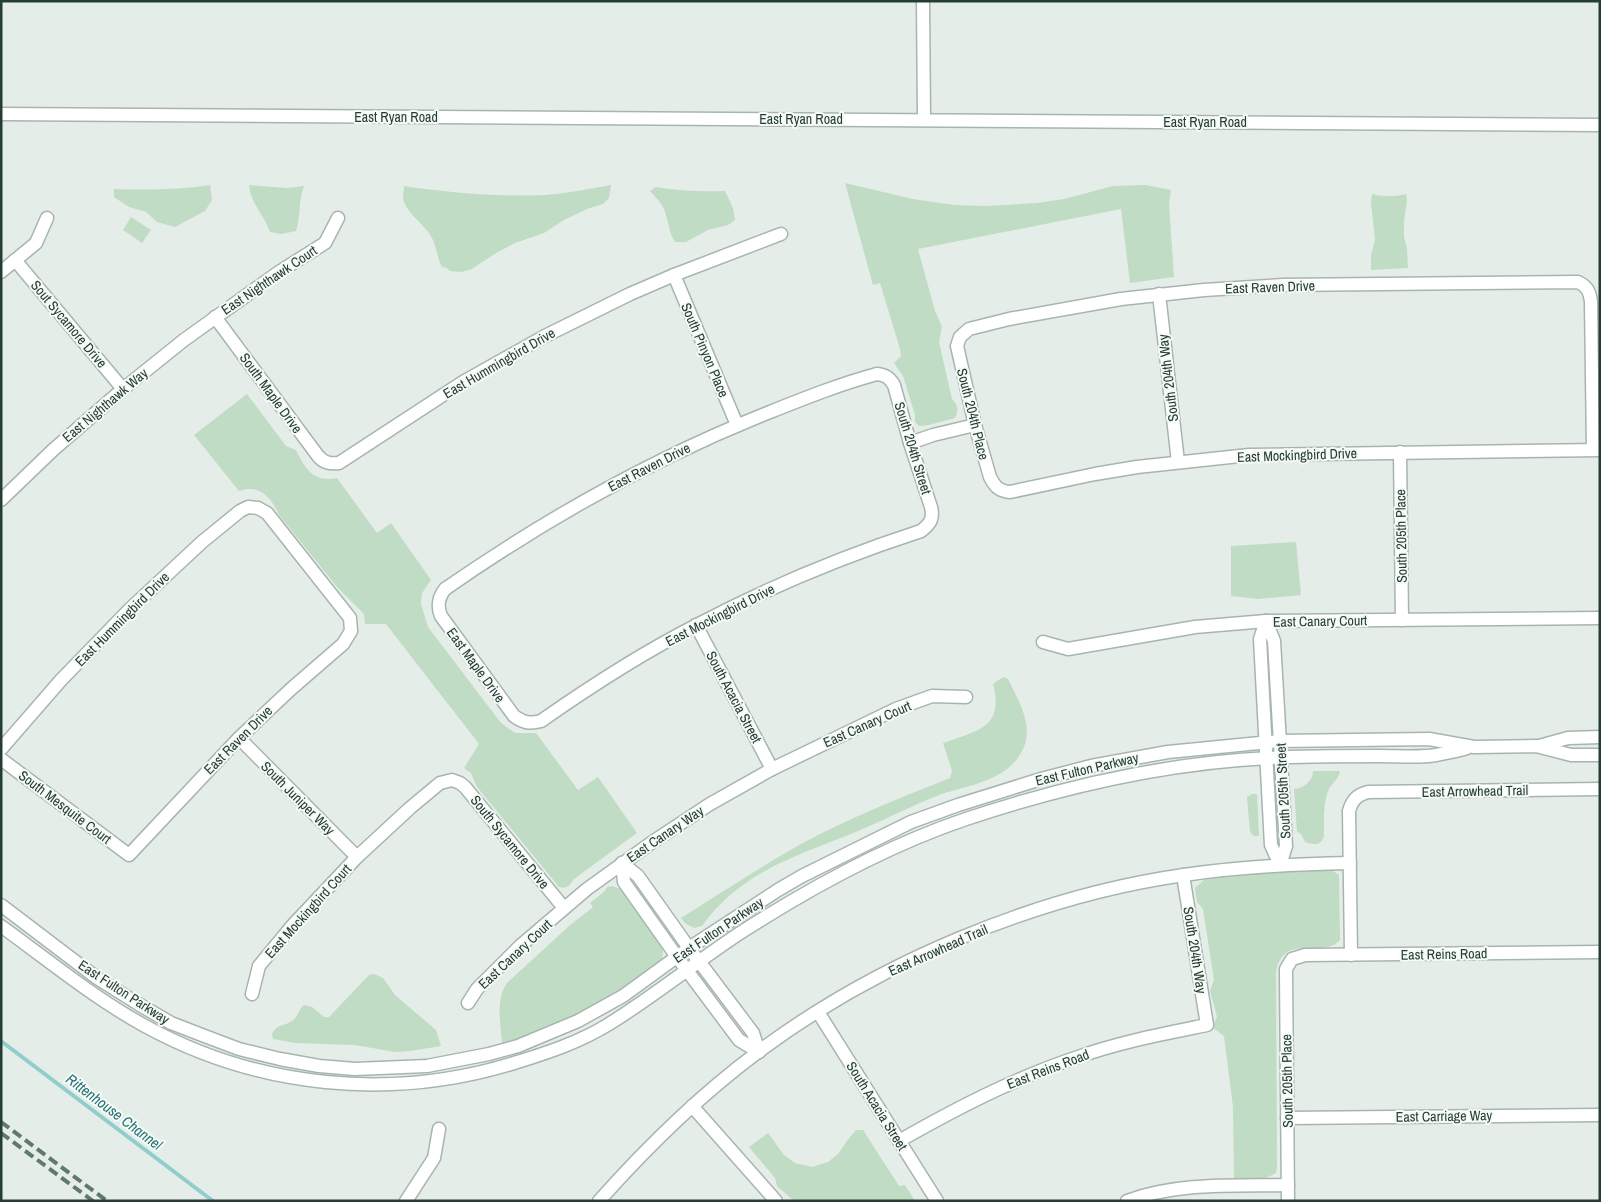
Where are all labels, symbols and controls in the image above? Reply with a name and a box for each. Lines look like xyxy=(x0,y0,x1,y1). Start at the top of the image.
street label: East Ryan Road xyxy=(354,108,438,126)
street label: East Ryan Road xyxy=(759,110,843,128)
street label: East Ryan Road xyxy=(1163,113,1247,131)
street label: East Nighthawk Court xyxy=(218,241,320,319)
street label: Sout Sycamore Drive xyxy=(27,276,111,372)
street label: East Raven Drive xyxy=(1225,276,1315,298)
street label: South Pinyon Place xyxy=(677,300,733,400)
street label: East Hummingbird Drive xyxy=(440,324,558,402)
street label: South 204th Way xyxy=(1154,333,1182,423)
street label: South Maple Drive xyxy=(236,349,306,437)
street label: East Nighthawk Way xyxy=(59,364,152,446)
street label: South 204th Place xyxy=(953,366,993,462)
street label: South 204th Street xyxy=(890,400,936,496)
street label: East Raven Drive xyxy=(605,439,693,495)
street label: East Mockingbird Drive xyxy=(1237,444,1357,466)
street label: South 205th Place xyxy=(1391,489,1411,583)
street label: East Hummingbird Drive xyxy=(71,568,173,670)
street label: East Mockingbird Drive xyxy=(662,580,778,650)
street label: East Canary Court xyxy=(1273,611,1367,631)
street label: East Maple Drive xyxy=(443,624,509,706)
street label: South Acacia Street xyxy=(702,648,766,746)
street label: East Canary Court xyxy=(820,697,914,751)
street label: East Raven Drive xyxy=(200,702,276,778)
street label: South 205th Street xyxy=(1272,743,1294,839)
street label: East Fulton Parkway xyxy=(1034,748,1141,790)
street label: South Juniper Way xyxy=(257,757,339,839)
street label: South Mesquite Court xyxy=(15,766,115,848)
street label: East Arrowhead Trail xyxy=(1422,781,1528,801)
street label: South Sycamore Drive xyxy=(467,791,553,893)
street label: East Canary Way xyxy=(623,802,707,866)
street label: East Mockingbird Court xyxy=(261,860,355,962)
street label: East Fulton Parkway xyxy=(669,893,767,967)
street label: South 204th Way xyxy=(1179,905,1211,995)
street label: East Canary Court xyxy=(474,915,556,993)
street label: East Arrowhead Trail xyxy=(886,920,990,980)
street label: East Reins Road xyxy=(1400,944,1488,964)
street label: East Fulton Parkway xyxy=(75,956,173,1028)
street label: South 205th Place xyxy=(1277,1034,1297,1128)
street label: East Reins Road xyxy=(1004,1045,1092,1093)
street label: South Acacia Street xyxy=(842,1058,912,1154)
water label: Rittenhouse Channel xyxy=(62,1068,167,1155)
street label: East Carriage Way xyxy=(1396,1106,1493,1126)

